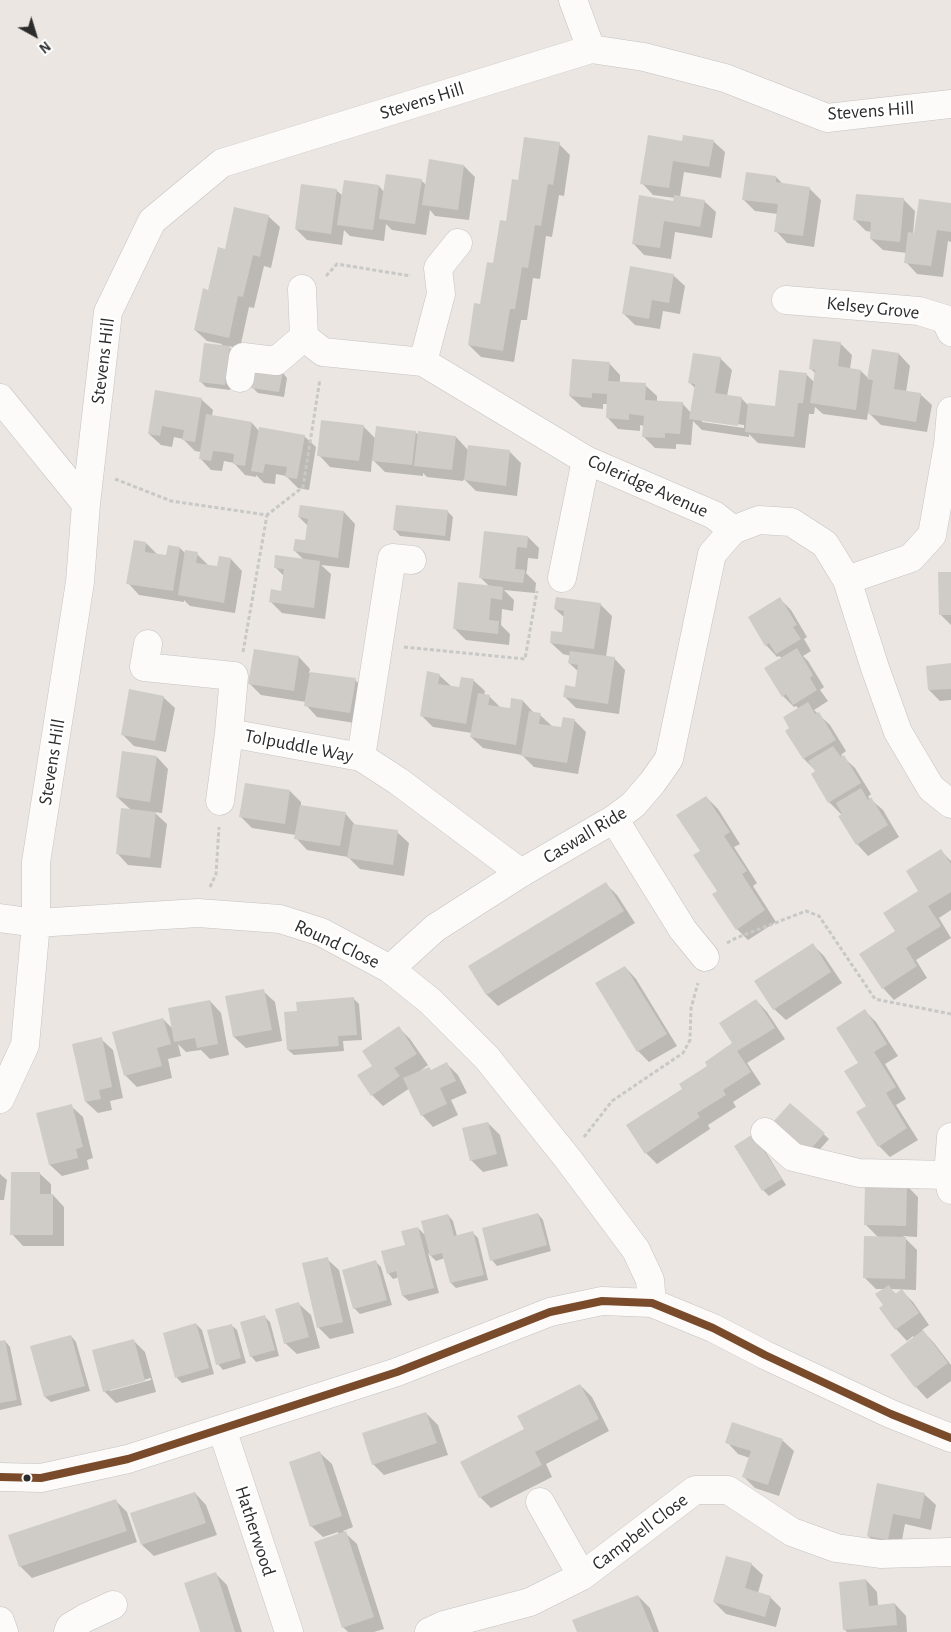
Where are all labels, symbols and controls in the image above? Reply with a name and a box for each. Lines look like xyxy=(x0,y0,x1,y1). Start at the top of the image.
north arrow xyxy=(10,10,60,60)
text: N xyxy=(36,38,53,55)
street label: Stevens Hill xyxy=(377,77,467,125)
street label: Stevens Hill xyxy=(827,97,915,125)
street label: Kelsey Grove xyxy=(825,292,921,324)
street label: Stevens Hill xyxy=(86,316,120,406)
street label: Coleridge Avenue xyxy=(584,449,712,523)
street label: Stevens Hill xyxy=(34,717,70,807)
street label: Tolpuddle Way xyxy=(243,724,355,768)
street label: Caswall Ride xyxy=(539,801,631,869)
street label: Round Close xyxy=(291,914,383,974)
unlabelled marker xyxy=(22,1473,32,1483)
street label: Hatherwood xyxy=(230,1483,280,1579)
street label: Campbell Close xyxy=(588,1489,692,1575)

